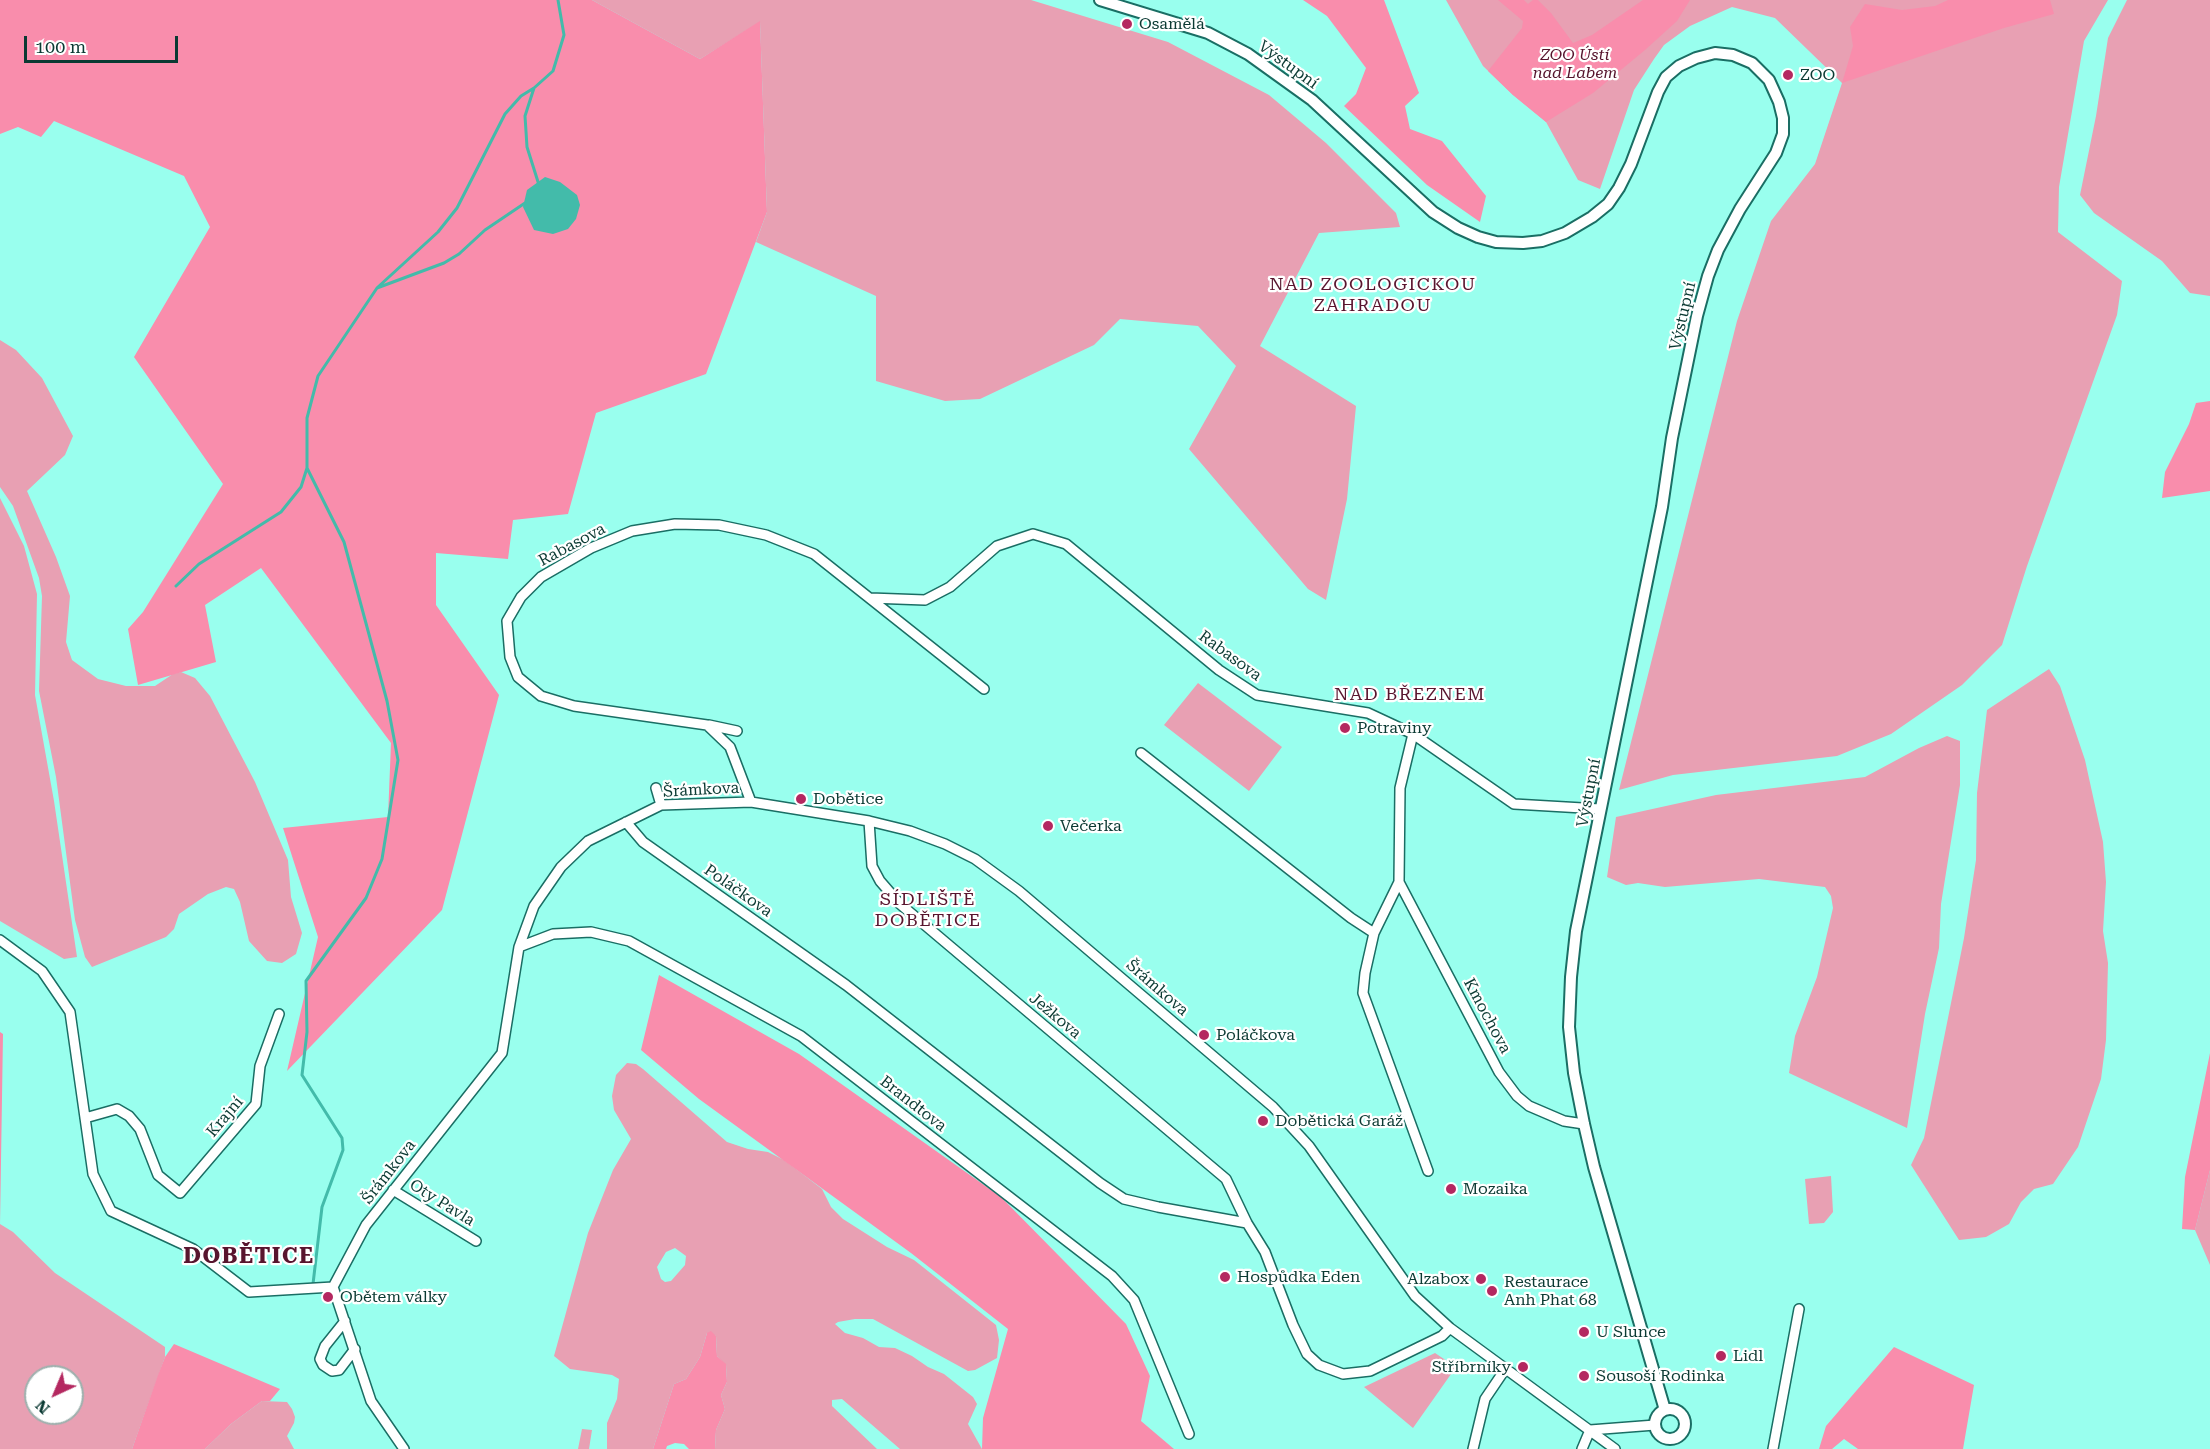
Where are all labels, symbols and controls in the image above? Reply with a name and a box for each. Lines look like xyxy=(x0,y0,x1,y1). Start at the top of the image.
place label: Osamělá xyxy=(1139,14,1205,34)
marker: Osamělá xyxy=(1120,17,1134,31)
scale bar xyxy=(27,24,182,62)
text: 100 m xyxy=(35,36,86,57)
street label: Výstupní xyxy=(1254,37,1322,93)
park label: ZOO Ústí nad Labem xyxy=(1533,45,1617,83)
place label: ZOO xyxy=(1800,65,1835,85)
marker: ZOO xyxy=(1781,68,1795,82)
district label: NAD ZOOLOGICKOU ZAHRADOU xyxy=(1269,274,1477,316)
street label: Výstupní xyxy=(1666,280,1700,352)
street label: Rabasova xyxy=(535,519,609,571)
street label: Rabasova xyxy=(1195,627,1265,685)
district label: NAD BŘEZNEM xyxy=(1334,684,1486,706)
place label: Potraviny xyxy=(1357,718,1431,738)
marker: Potraviny xyxy=(1338,721,1352,735)
street label: Výstupní xyxy=(1573,757,1605,829)
street label: Šrámkova xyxy=(662,778,740,802)
place label: Dobětice xyxy=(813,789,883,809)
marker: Dobětice xyxy=(794,792,808,806)
place label: Večerka xyxy=(1060,816,1122,836)
marker: Večerka xyxy=(1041,819,1055,833)
street label: Poláčkova xyxy=(700,860,776,922)
district label: SÍDLIŠTĚ DOBĚTICE xyxy=(875,889,981,932)
street label: Šrámkova xyxy=(1122,956,1192,1020)
street label: Kmochova xyxy=(1459,975,1515,1057)
street label: Ježkova xyxy=(1025,989,1085,1043)
place label: Poláčkova xyxy=(1216,1025,1295,1045)
marker: Poláčkova xyxy=(1197,1028,1211,1042)
street label: Brandtova xyxy=(876,1072,950,1136)
street label: Krajní xyxy=(203,1093,247,1141)
place label: Dobětická Garáž xyxy=(1275,1111,1403,1131)
marker: Dobětická Garáž xyxy=(1256,1114,1270,1128)
street label: Šrámkova xyxy=(358,1136,420,1208)
street label: Oty Pavla xyxy=(406,1175,478,1231)
place label: Mozaika xyxy=(1463,1179,1527,1199)
marker: Mozaika xyxy=(1444,1182,1458,1196)
district label: DOBĚTICE xyxy=(183,1244,315,1270)
place label: Hospůdka Eden xyxy=(1237,1267,1360,1287)
place label: Alzabox xyxy=(1407,1269,1469,1289)
marker: Hospůdka Eden xyxy=(1218,1270,1232,1284)
marker: Alzabox xyxy=(1474,1272,1488,1286)
place label: Restaurace Anh Phat 68 xyxy=(1504,1272,1597,1310)
marker: Restaurace Anh Phat 68 xyxy=(1485,1284,1499,1298)
place label: Obětem války xyxy=(340,1287,447,1307)
marker: Obětem války xyxy=(321,1290,335,1304)
place label: U Slunce xyxy=(1596,1322,1666,1342)
marker: U Slunce xyxy=(1577,1325,1591,1339)
place label: Lidl xyxy=(1733,1346,1763,1366)
marker: Lidl xyxy=(1714,1349,1728,1363)
place label: Stříbrníky xyxy=(1432,1357,1511,1377)
marker: Stříbrníky xyxy=(1516,1360,1530,1374)
north arrow xyxy=(24,1365,84,1425)
place label: Sousoší Rodinka xyxy=(1596,1366,1725,1386)
marker: Sousoší Rodinka xyxy=(1577,1369,1591,1383)
text: N xyxy=(32,1396,54,1418)

